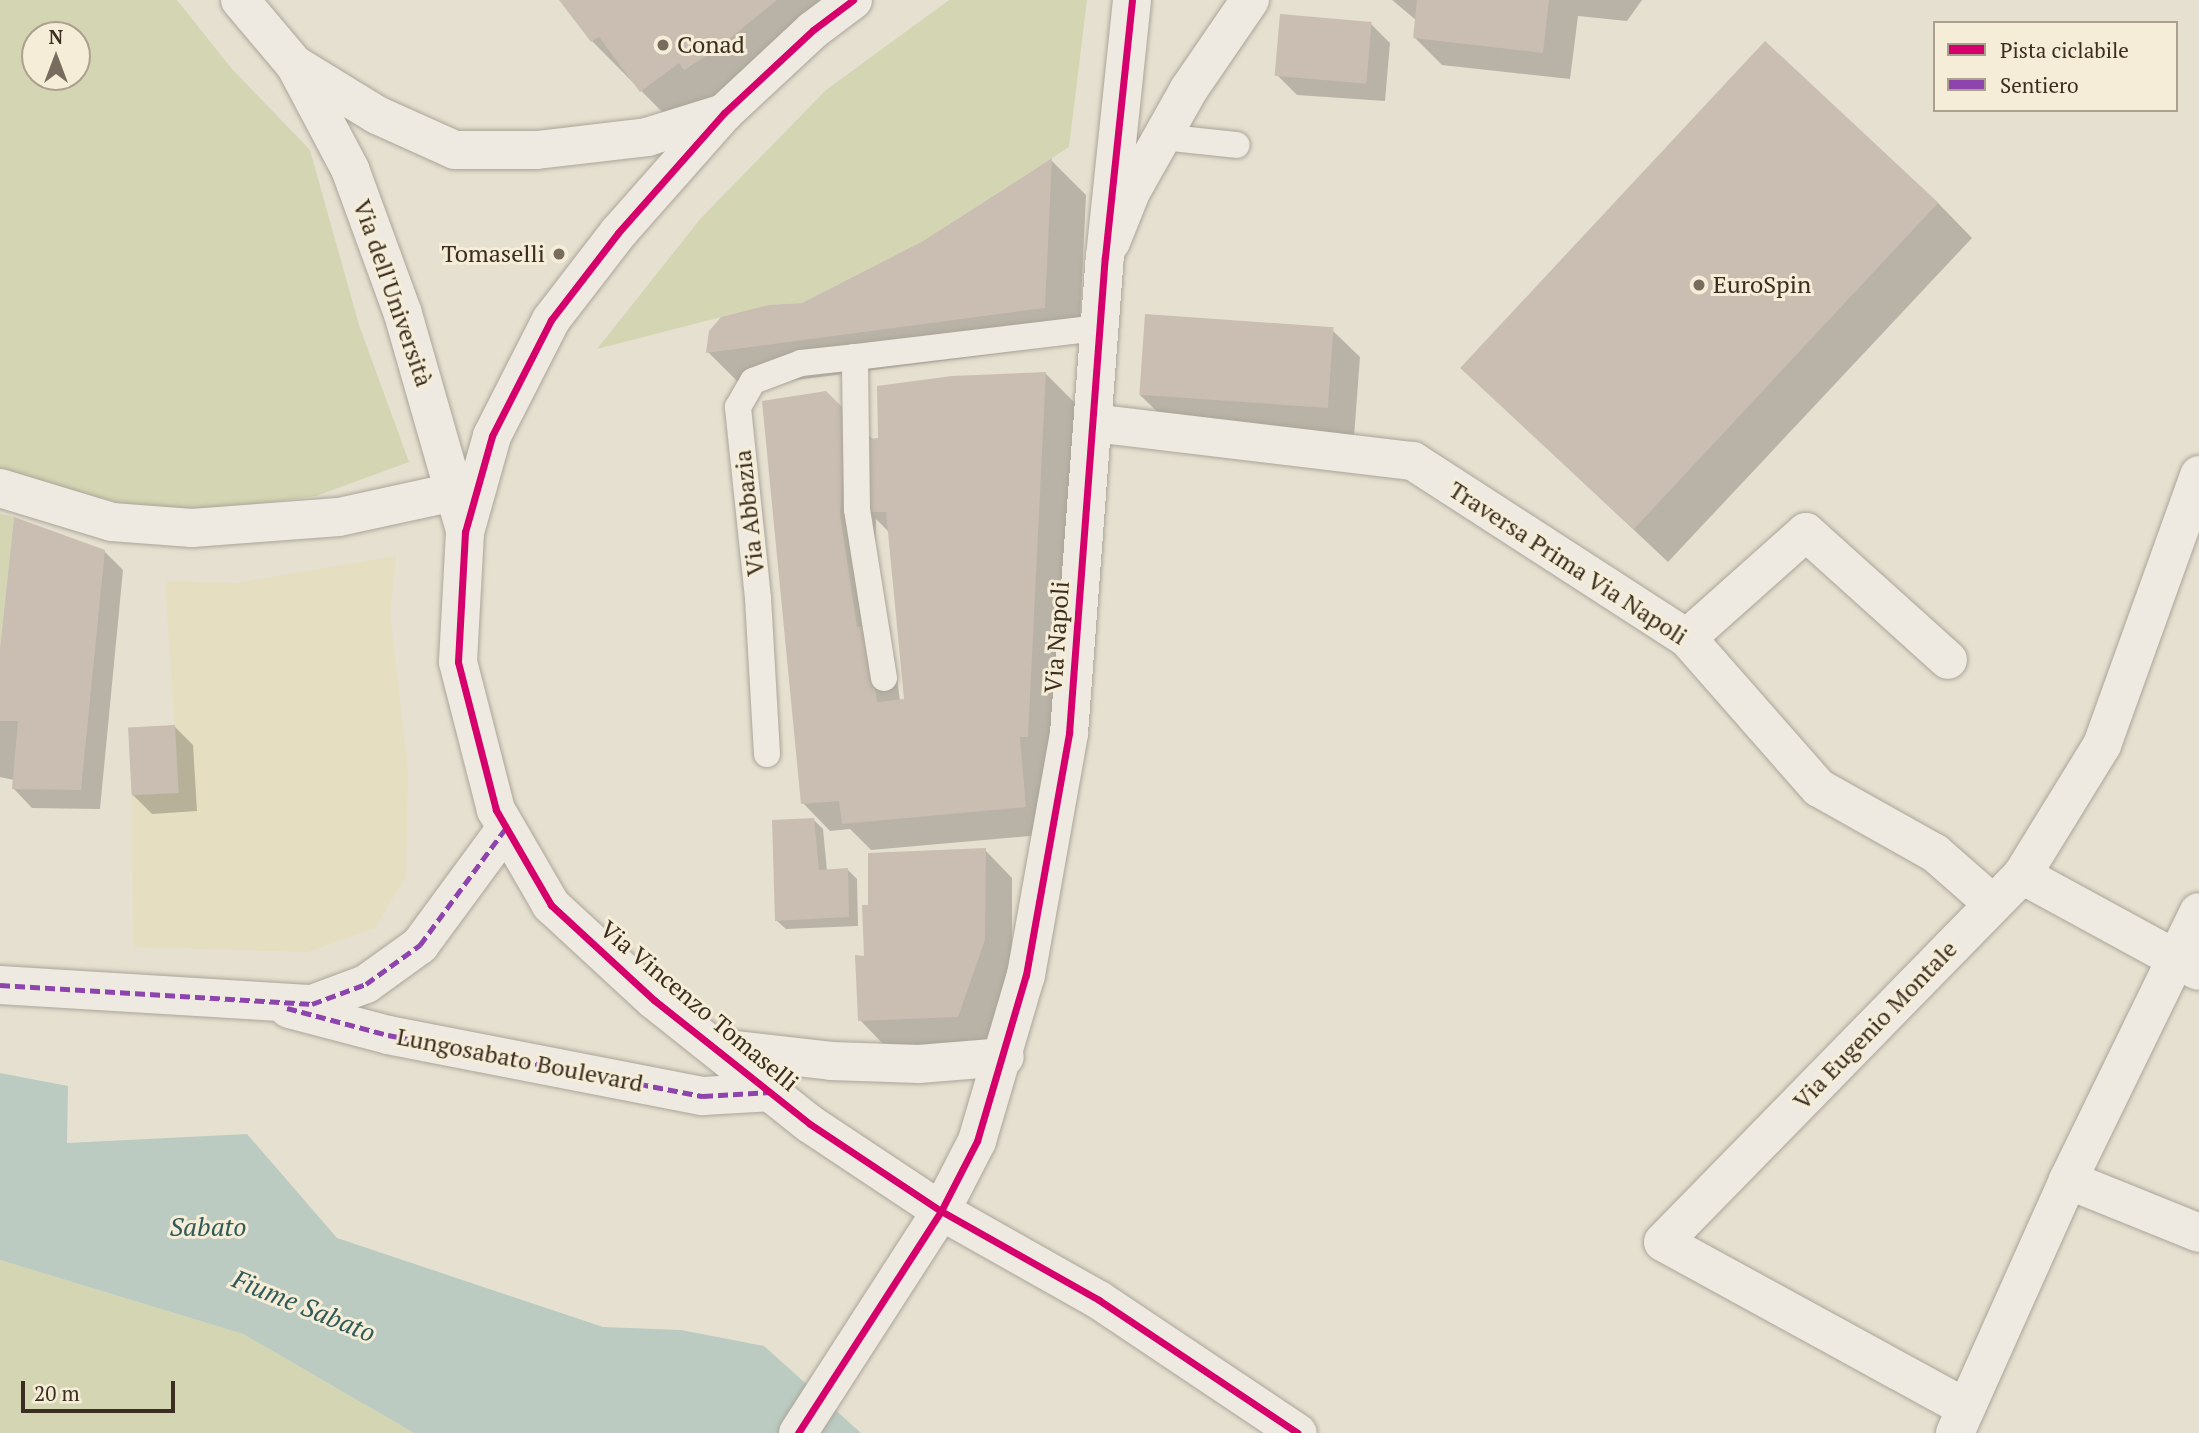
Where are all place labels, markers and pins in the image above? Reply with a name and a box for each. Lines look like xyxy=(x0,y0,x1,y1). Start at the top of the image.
place label: Conad xyxy=(677,31,745,59)
marker: Conad xyxy=(655,37,671,53)
place label: Tomaselli xyxy=(441,240,545,268)
marker: Tomaselli xyxy=(551,246,567,262)
place label: EuroSpin xyxy=(1713,271,1811,299)
marker: EuroSpin xyxy=(1691,277,1707,293)

